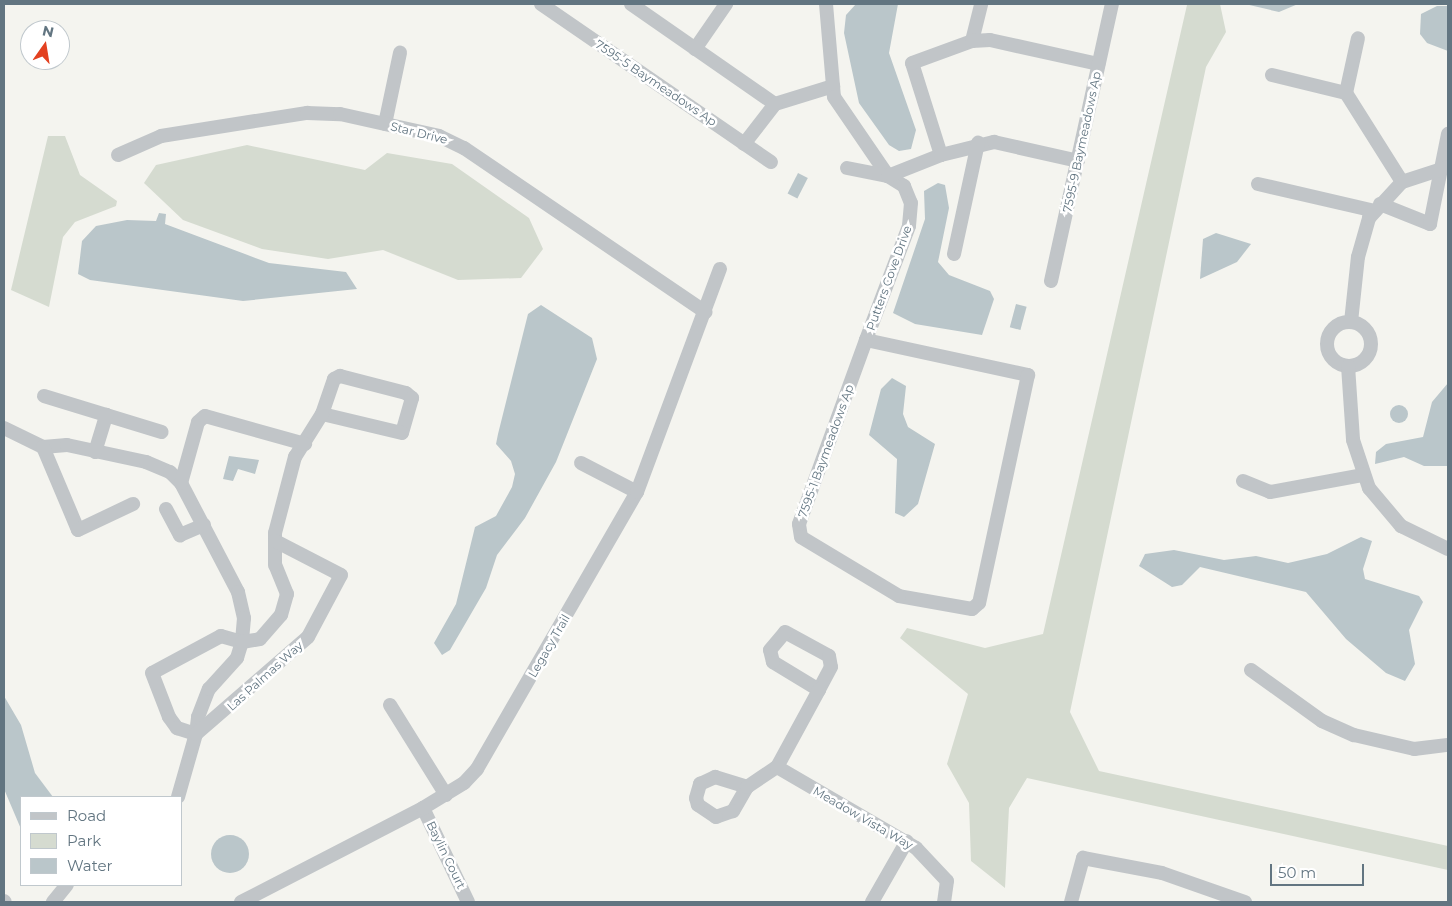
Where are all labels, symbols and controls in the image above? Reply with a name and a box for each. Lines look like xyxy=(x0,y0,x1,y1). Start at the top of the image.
north arrow xyxy=(20,20,70,70)
text: N xyxy=(41,21,56,41)
street label: 7595-5 Baymeadows Ap xyxy=(593,37,719,129)
street label: 7595-9 Baymeadows Ap xyxy=(1060,70,1104,214)
street label: Star Drive xyxy=(389,119,449,147)
street label: Putters Cove Drive xyxy=(863,223,915,333)
street label: 7595-1 Baymeadows Ap xyxy=(795,382,857,520)
street label: Legacy Trail xyxy=(525,612,573,680)
street label: Las Palmas Way xyxy=(224,638,306,714)
street label: Meadow Vista Way xyxy=(811,784,915,852)
legend xyxy=(20,796,182,886)
text: Road xyxy=(67,806,106,825)
street label: Baylin Court xyxy=(423,819,469,891)
text: Park xyxy=(67,831,101,850)
scale bar xyxy=(1272,854,1366,886)
text: Water xyxy=(67,856,113,875)
text: 50 m xyxy=(1278,863,1316,882)

